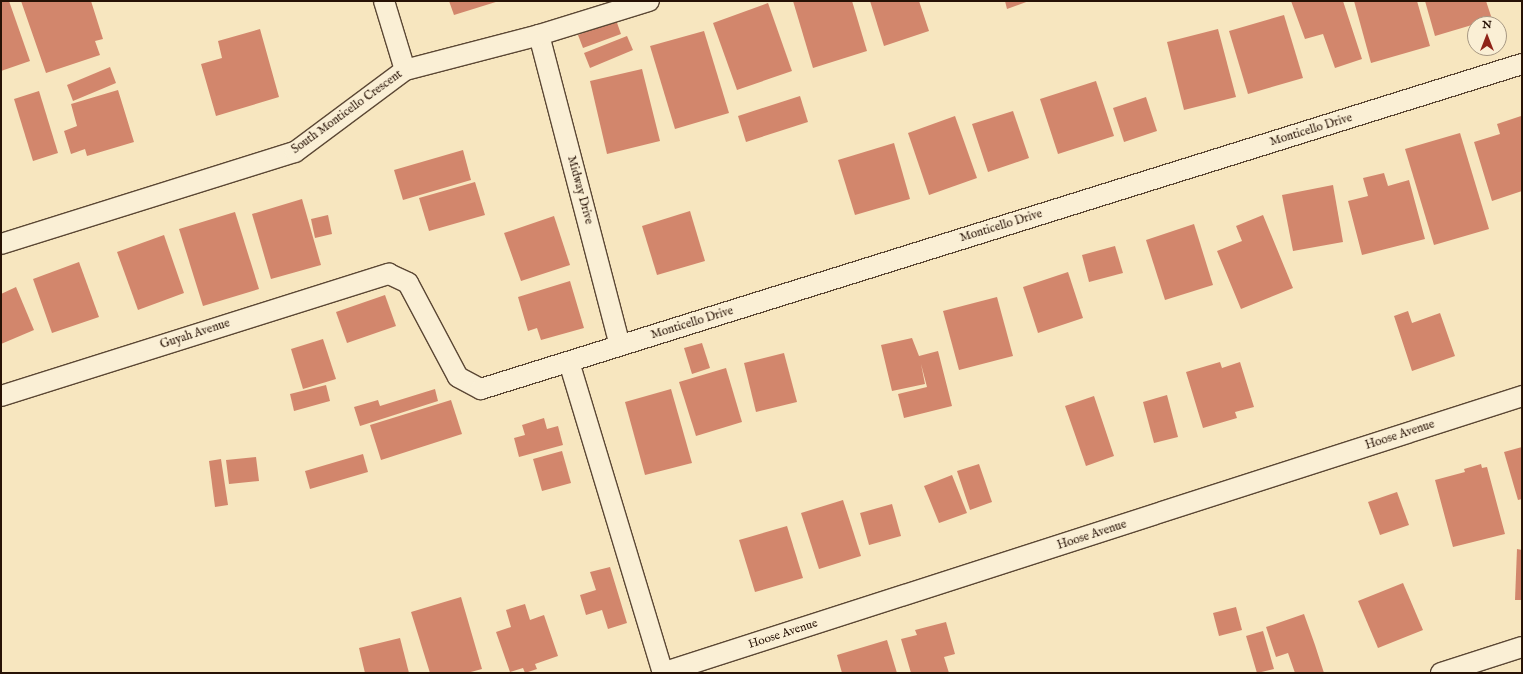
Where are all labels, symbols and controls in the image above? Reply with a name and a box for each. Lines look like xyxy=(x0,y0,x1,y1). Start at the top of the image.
north arrow xyxy=(1467,16,1507,56)
text: N xyxy=(1482,18,1492,32)
street label: South Monticello Crescent xyxy=(289,67,405,157)
street label: Monticello Drive xyxy=(1268,111,1354,149)
street label: Midway Drive xyxy=(564,154,596,226)
street label: Monticello Drive xyxy=(958,207,1044,245)
street label: Monticello Drive xyxy=(649,304,735,342)
street label: Guyah Avenue xyxy=(158,316,232,352)
street label: Hoose Avenue xyxy=(1364,417,1436,453)
street label: Hoose Avenue xyxy=(1056,517,1128,553)
street label: Hoose Avenue xyxy=(747,616,819,652)

